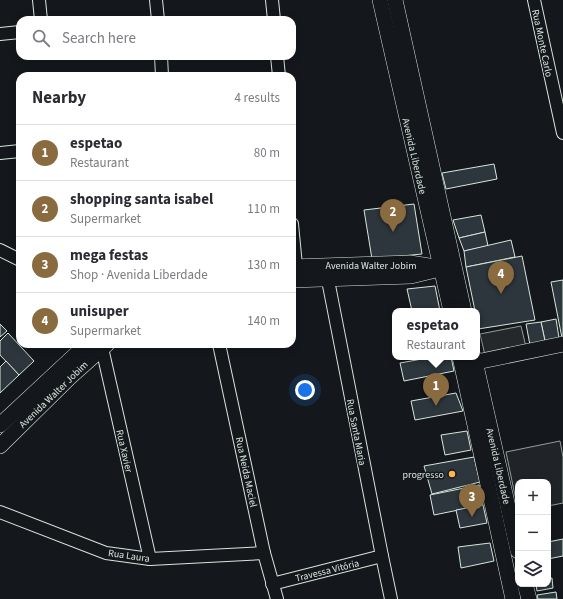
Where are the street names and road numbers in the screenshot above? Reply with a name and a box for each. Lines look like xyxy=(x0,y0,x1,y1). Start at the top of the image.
street label: Rua Monte Carlo xyxy=(528,8,556,78)
street label: Avenida Liberdade xyxy=(398,117,430,196)
street label: Avenida Walter Jobim xyxy=(326,259,416,273)
street label: Avenida Walter Jobim xyxy=(16,358,91,431)
street label: Rua Santa Maria xyxy=(343,398,369,467)
street label: Avenida Liberdade xyxy=(482,427,514,506)
street label: Rua Xavier xyxy=(112,428,136,475)
street label: Rua Neida Maciel xyxy=(232,436,260,509)
street label: Rua Laura xyxy=(107,546,151,566)
street label: Travessa Vitória xyxy=(294,556,361,586)

